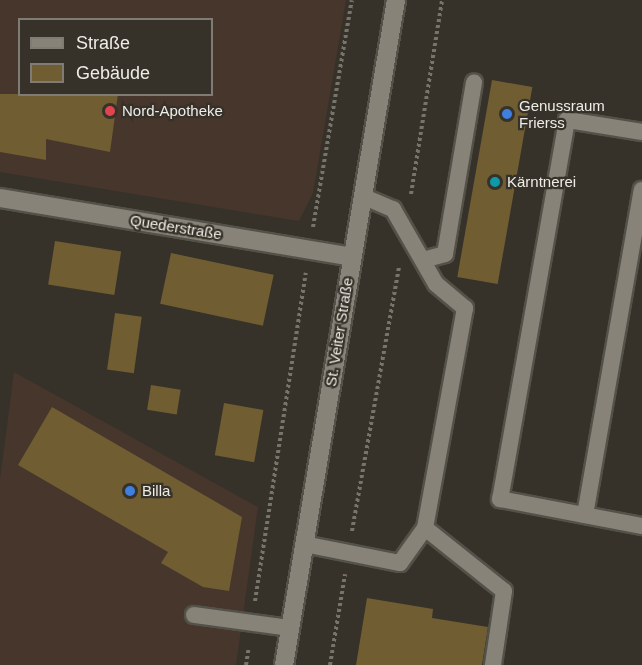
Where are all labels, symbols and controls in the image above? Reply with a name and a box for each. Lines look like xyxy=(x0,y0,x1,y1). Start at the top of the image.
legend xyxy=(18,18,213,96)
text: Straße xyxy=(76,33,130,53)
text: Gebäude xyxy=(76,63,150,83)
place label: Genussraum Frierss xyxy=(519,96,605,131)
place label: Nord-Apotheke xyxy=(122,102,223,120)
marker: Nord-Apotheke xyxy=(103,104,117,118)
marker: Genussraum Frierss xyxy=(500,107,514,121)
place label: Kärntnerei xyxy=(507,173,576,191)
marker: Kärntnerei xyxy=(488,175,502,189)
street label: Quederstraße xyxy=(129,211,223,243)
street label: St. Veiter Straße xyxy=(322,276,356,388)
place label: Billa xyxy=(142,482,170,500)
marker: Billa xyxy=(123,484,137,498)

